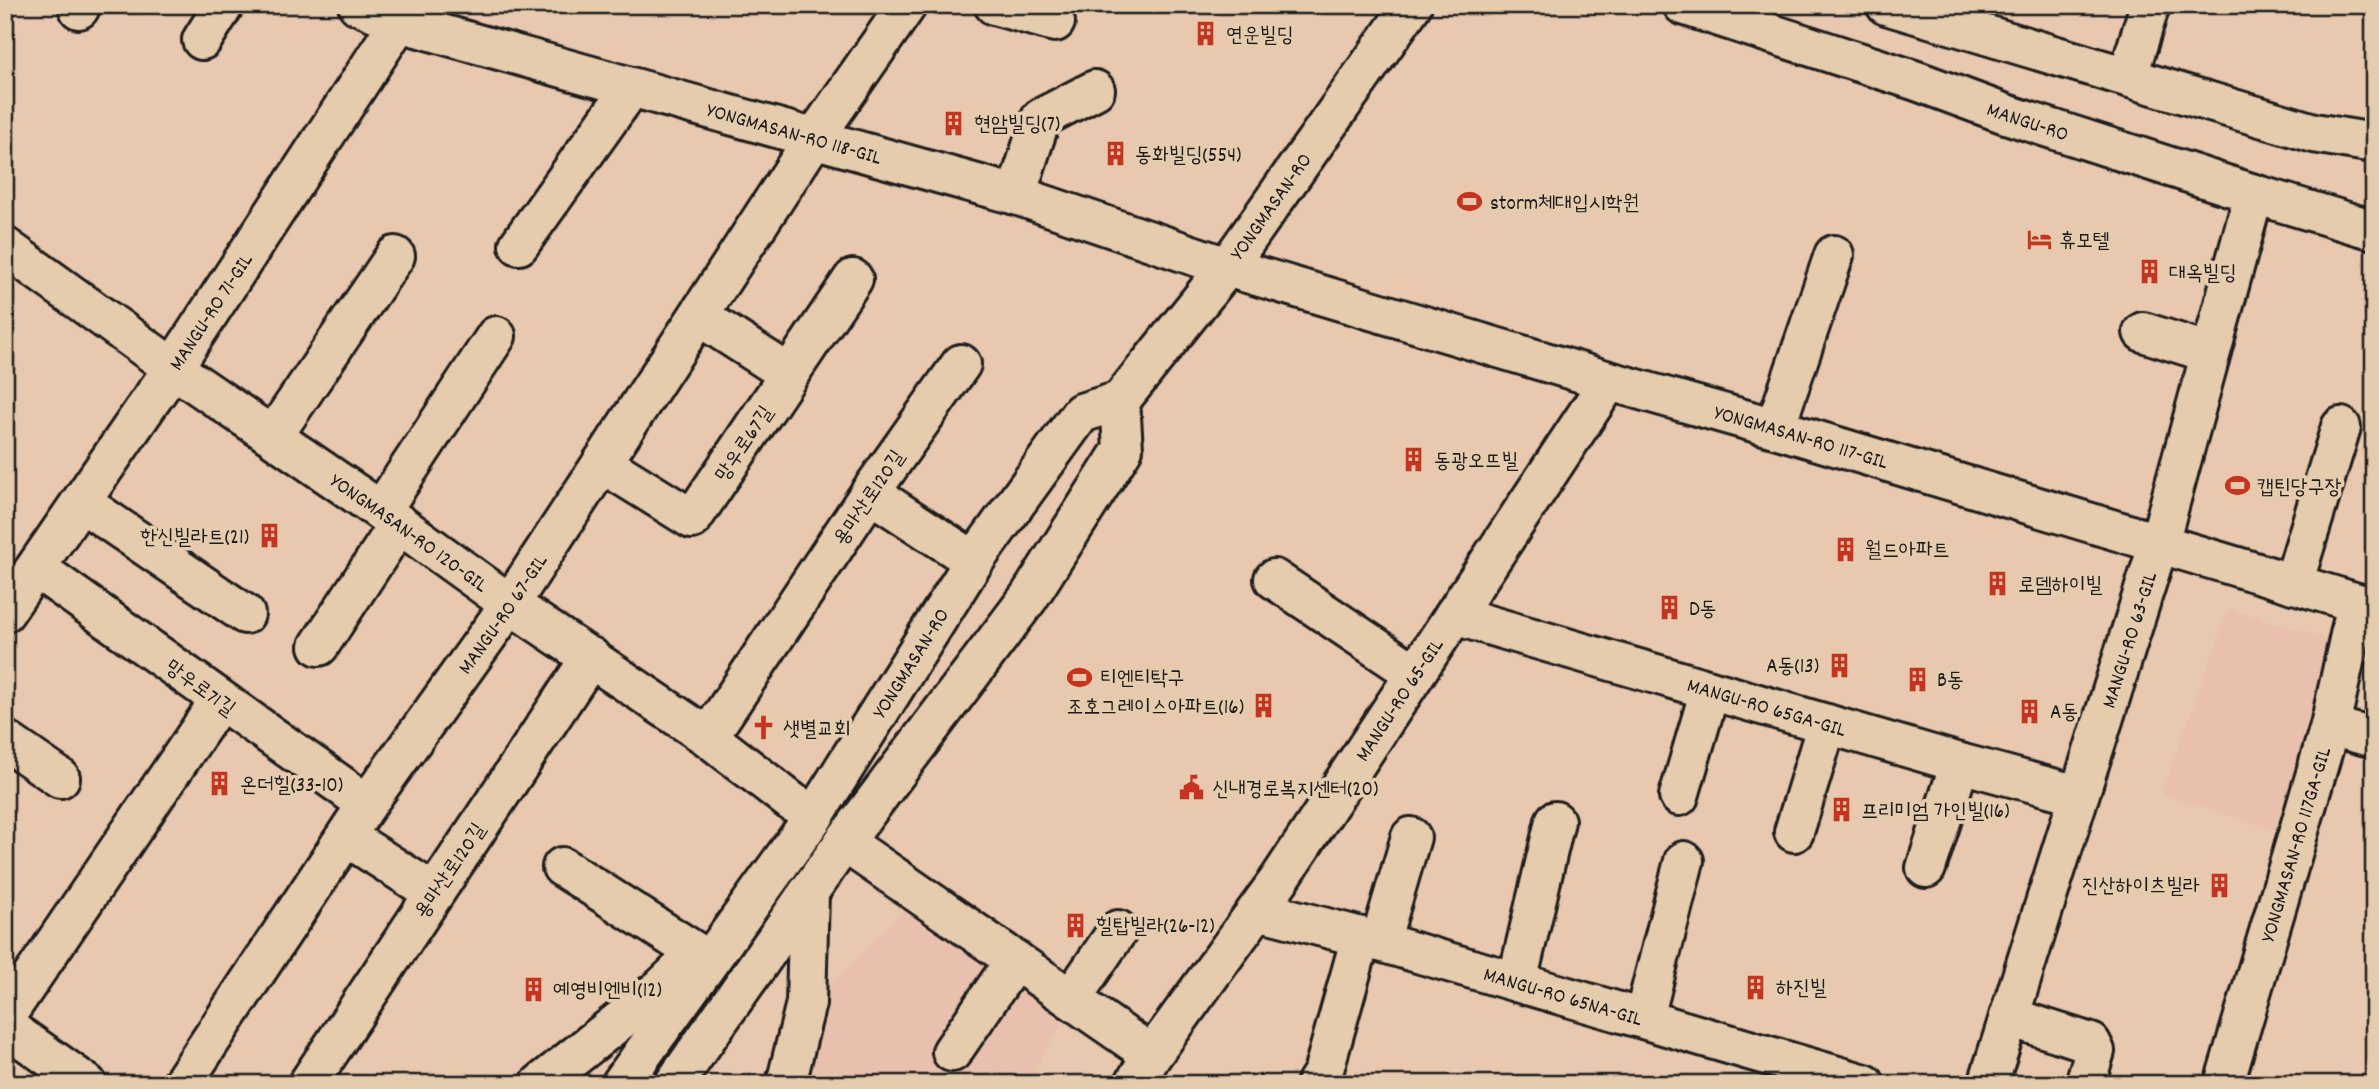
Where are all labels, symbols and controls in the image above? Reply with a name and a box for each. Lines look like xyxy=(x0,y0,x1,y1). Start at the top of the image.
building icon: 연운빌딩 xyxy=(1192,20,1220,48)
place label: 연운빌딩 xyxy=(1226,22,1294,52)
street label: MANGU-RO xyxy=(1982,96,2072,151)
street label: YONGMASAN-RO 118-GIL xyxy=(703,97,885,175)
building icon: 현암빌딩(7) xyxy=(940,109,968,137)
place label: 현암빌딩(7) xyxy=(974,111,1060,141)
building icon: 동화빌딩(554) xyxy=(1101,140,1129,168)
place label: 동화빌딩(554) xyxy=(1135,142,1241,172)
street label: YONGMASAN-RO xyxy=(1224,148,1321,267)
sports icon: storm체대입시학원 xyxy=(1456,188,1484,216)
place label: storm체대입시학원 xyxy=(1490,190,1640,220)
hotel icon: 휴모텔 xyxy=(2025,226,2053,254)
place label: 휴모텔 xyxy=(2059,228,2110,258)
street label: MANGU-RO 71-GIL xyxy=(163,248,262,378)
building icon: 대옥빌딩 xyxy=(2135,258,2163,286)
place label: 대옥빌딩 xyxy=(2169,260,2237,290)
street label: YONGMASAN-RO 117-GIL xyxy=(1710,399,1892,479)
street label: 망우로67길 xyxy=(709,401,782,489)
street label: 용마산로120길 xyxy=(827,445,914,553)
building icon: 동광오뜨빌 xyxy=(1400,446,1428,474)
place label: 동광오뜨빌 xyxy=(1434,448,1519,478)
street label: YONGMASAN-RO 120-GIL xyxy=(323,468,493,602)
sports icon: 캡틴당구장 xyxy=(2223,472,2251,500)
place label: 캡틴당구장 xyxy=(2257,474,2342,504)
building icon: 한신빌라트(21) xyxy=(255,522,283,550)
place label: 한신빌라트(21) xyxy=(140,524,249,554)
building icon: 월드아파트 xyxy=(1831,535,1859,563)
place label: 월드아파트 xyxy=(1865,537,1950,567)
street label: MANGU-RO 67-GIL xyxy=(452,549,557,682)
street label: MANGU-RO 63-GIL xyxy=(2096,568,2167,713)
building icon: 로뎀하이빌 xyxy=(1984,570,2012,598)
place label: 로뎀하이빌 xyxy=(2018,572,2103,602)
building icon: D동 xyxy=(1655,594,1683,622)
place label: D동 xyxy=(1689,596,1717,626)
street label: YONGMASAN-RO xyxy=(867,604,959,725)
street label: MANGU-RO 65-GIL xyxy=(1349,633,1453,769)
building icon: A동(13) xyxy=(1825,651,1853,679)
place label: A동(13) xyxy=(1766,653,1819,683)
street label: 망우로71길 xyxy=(158,654,241,725)
sports icon: 티엔티탁구 xyxy=(1066,663,1094,691)
place label: 티엔티탁구 xyxy=(1100,665,1185,695)
building icon: B동 xyxy=(1903,665,1931,693)
place label: B동 xyxy=(1937,667,1964,697)
street label: MANGU-RO 65GA-GIL xyxy=(1683,672,1849,747)
building icon: 조호그레이스아파트(16) xyxy=(1250,692,1278,720)
place label: 조호그레이스아파트(16) xyxy=(1067,694,1244,724)
building icon: A동 xyxy=(2016,697,2044,725)
place label: A동 xyxy=(2050,699,2078,729)
church icon: 샛별교회 xyxy=(749,714,777,742)
place label: 샛별교회 xyxy=(783,716,851,746)
street label: YONGMASAN-RO 117GA-GIL xyxy=(2255,744,2341,946)
building icon: 온더힐(33-10) xyxy=(206,770,234,798)
place label: 온더힐(33-10) xyxy=(240,772,343,802)
public building icon: 신내경로복지센터(20) xyxy=(1178,774,1206,802)
place label: 신내경로복지센터(20) xyxy=(1212,776,1378,806)
building icon: 프리미엄 가인빌(16) xyxy=(1827,796,1855,824)
place label: 프리미엄 가인빌(16) xyxy=(1861,798,2010,828)
street label: 용마산로120길 xyxy=(408,818,495,926)
building icon: 진산하이츠빌라 xyxy=(2206,871,2234,899)
place label: 진산하이츠빌라 xyxy=(2082,873,2200,903)
building icon: 힐탑빌라(26-12) xyxy=(1062,911,1090,939)
place label: 힐탑빌라(26-12) xyxy=(1096,913,1215,943)
street label: MANGU-RO 65NA-GIL xyxy=(1479,961,1646,1036)
building icon: 하진빌 xyxy=(1742,973,1770,1001)
building icon: 예영비엔비(12) xyxy=(519,975,547,1003)
place label: 하진빌 xyxy=(1776,975,1827,1005)
place label: 예영비엔비(12) xyxy=(553,977,662,1007)

